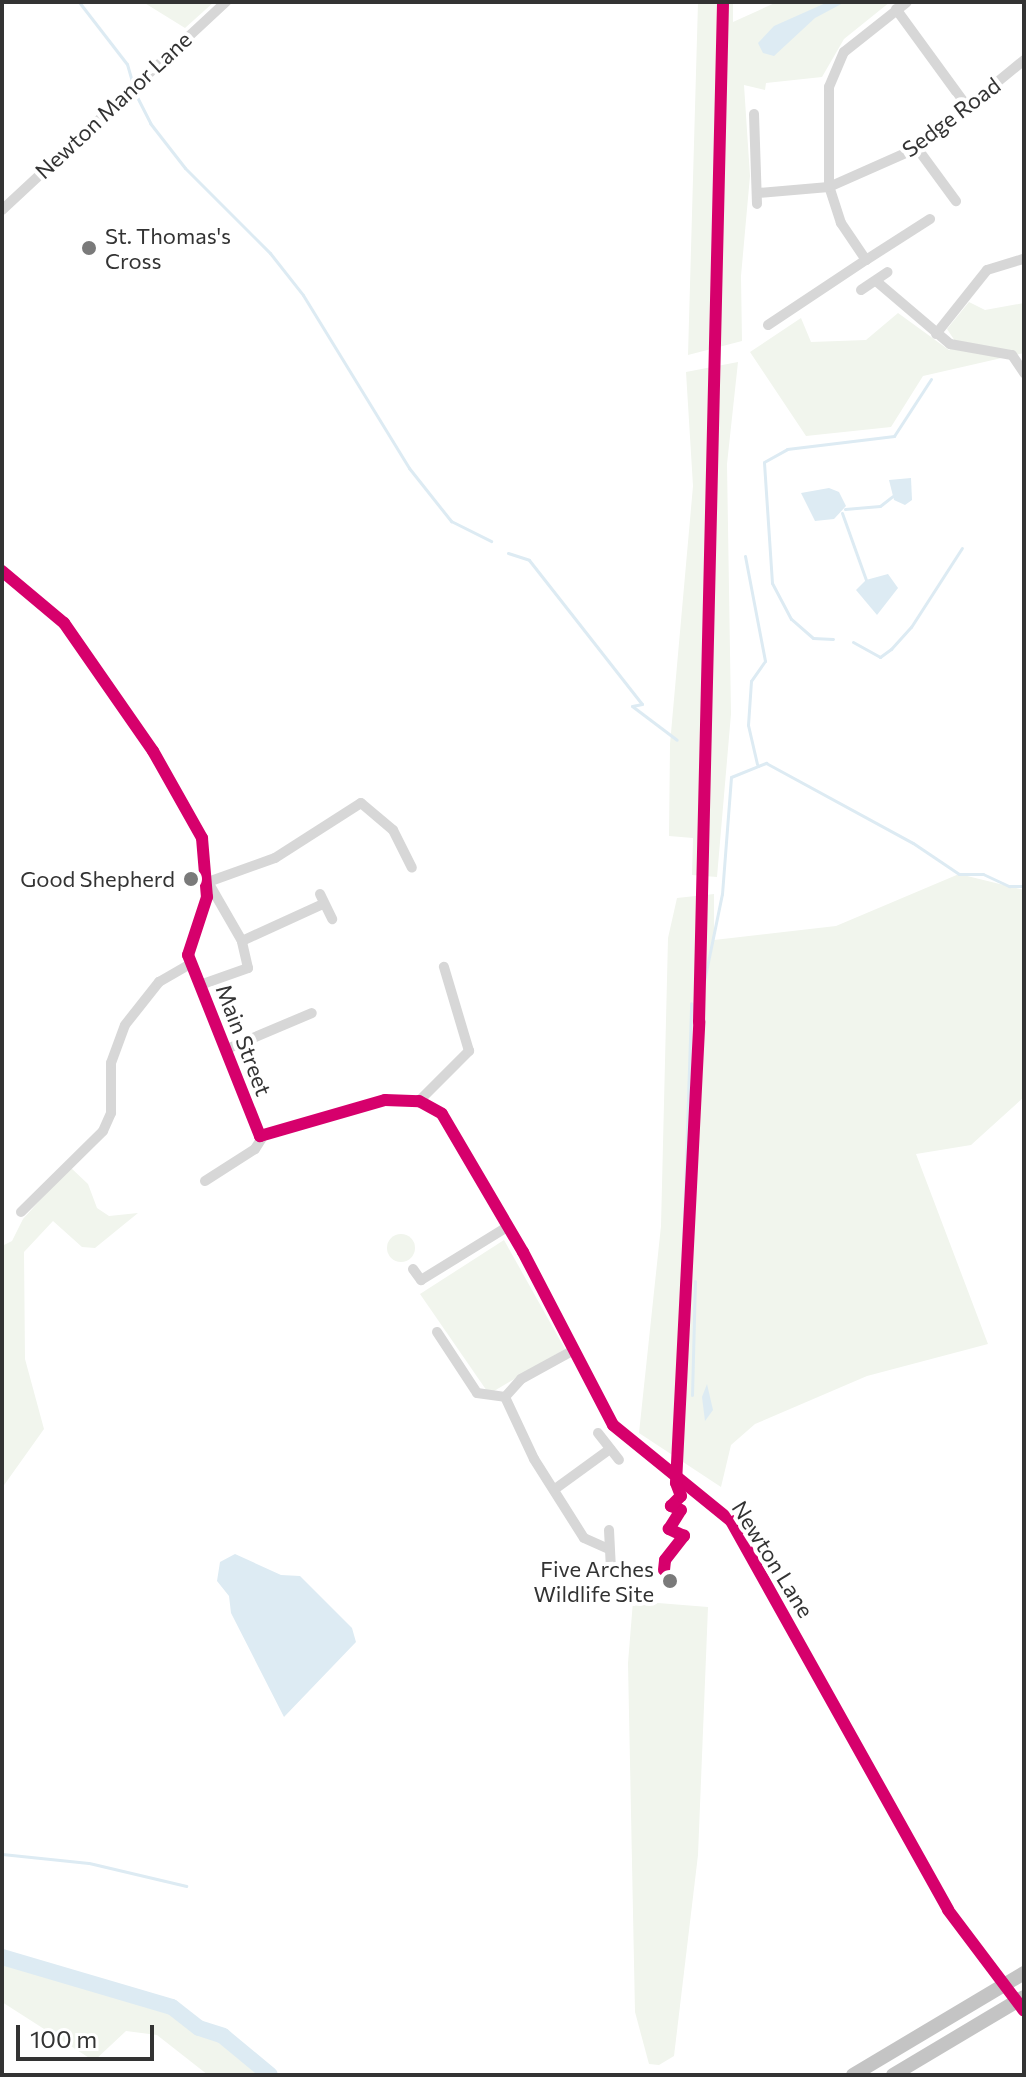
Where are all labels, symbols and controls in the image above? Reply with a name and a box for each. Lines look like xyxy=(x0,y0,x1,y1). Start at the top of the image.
street label: Newton Manor Lane xyxy=(29,26,197,184)
street label: Sedge Road xyxy=(897,72,1005,162)
place label: St. Thomas's Cross xyxy=(105,222,231,274)
marker: St. Thomas's Cross xyxy=(80,239,98,257)
place label: Good Shepherd xyxy=(20,866,175,892)
marker: Good Shepherd xyxy=(182,870,200,888)
street label: Main Street xyxy=(211,981,277,1099)
street label: Newton Lane xyxy=(727,1496,819,1622)
place label: Five Arches Wildlife Site xyxy=(533,1555,654,1606)
marker: Five Arches Wildlife Site xyxy=(661,1572,679,1590)
scale bar xyxy=(20,2009,158,2059)
text: 100 m xyxy=(30,2024,97,2053)

